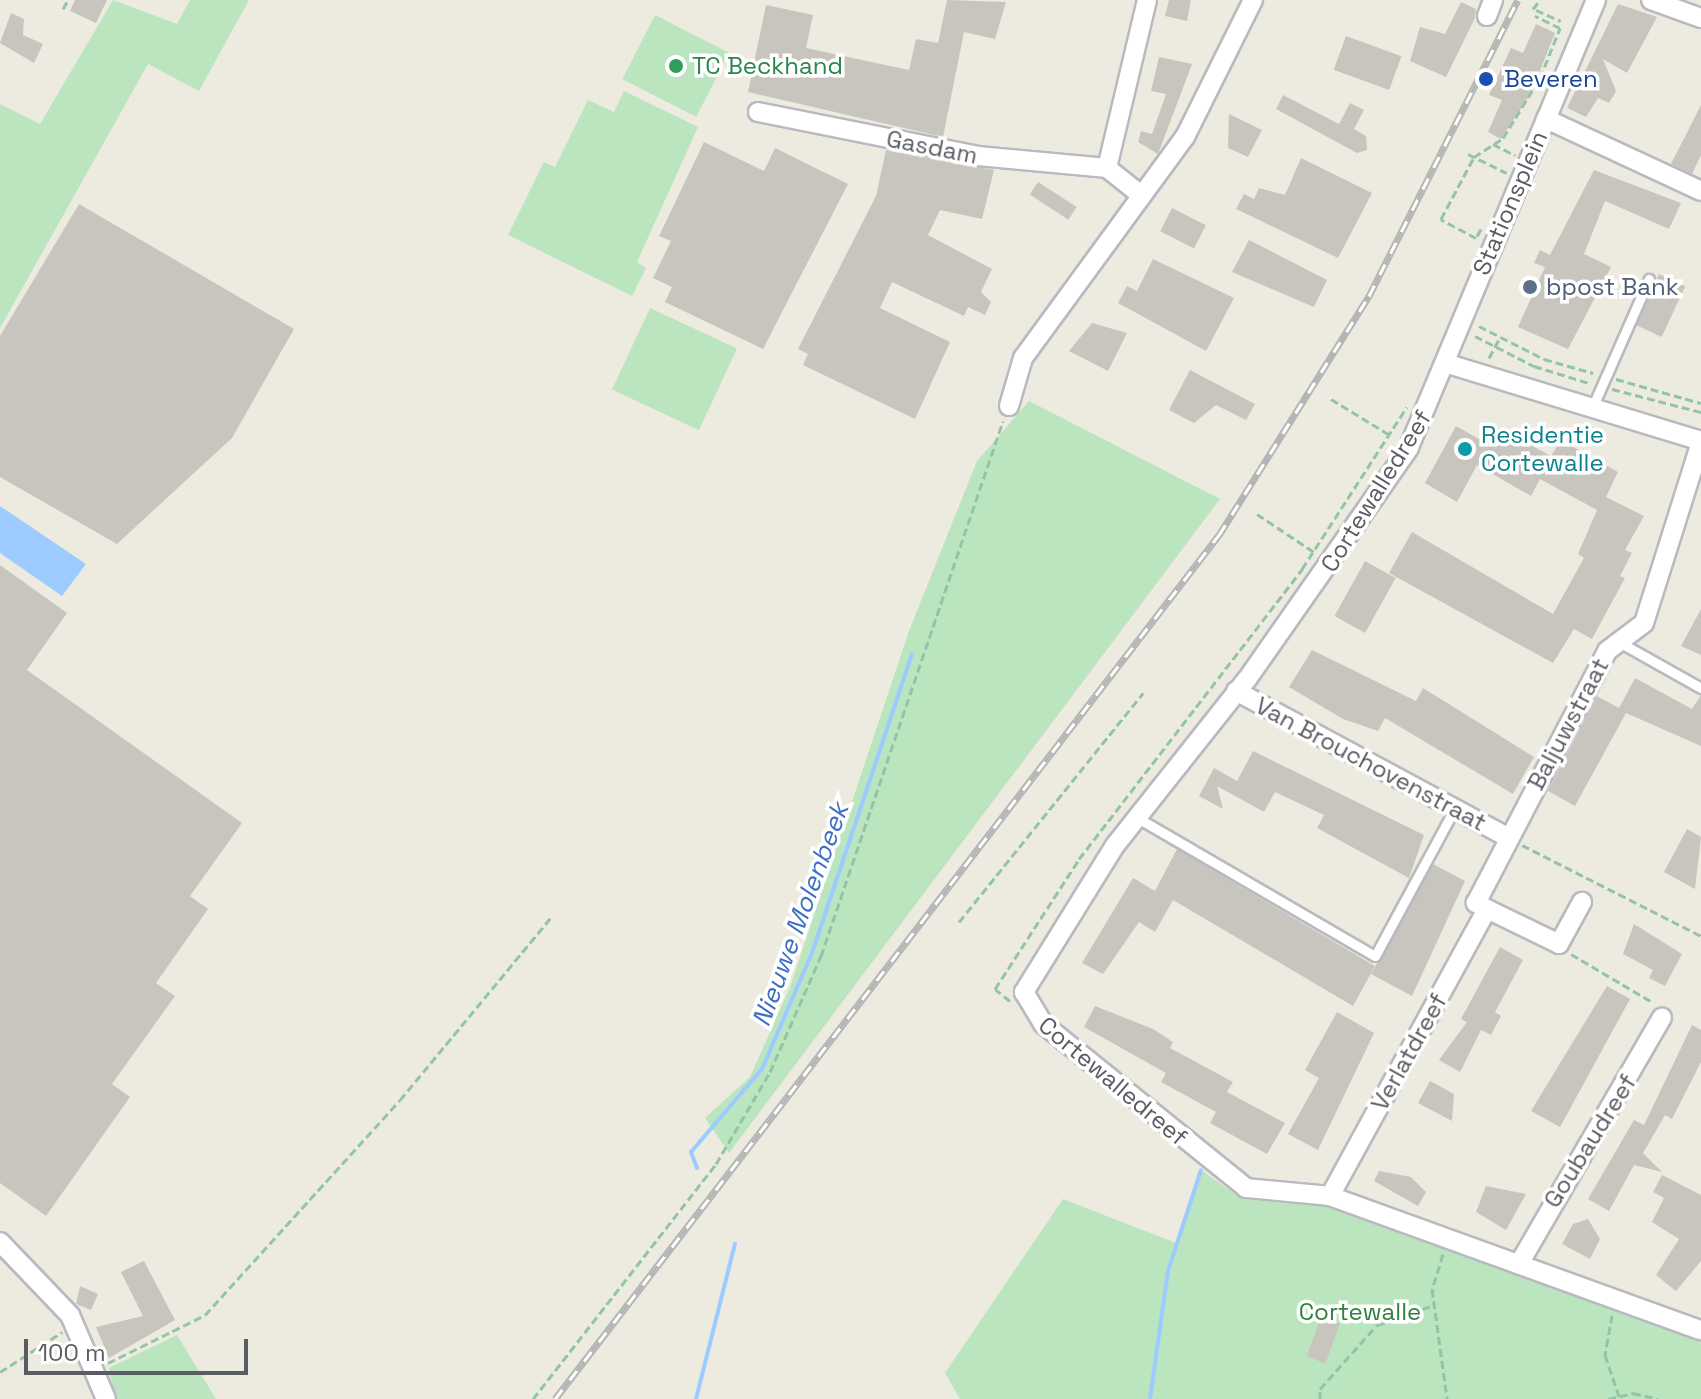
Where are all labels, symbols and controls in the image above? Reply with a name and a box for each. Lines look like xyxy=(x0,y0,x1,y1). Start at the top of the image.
place label: TC Beckhand xyxy=(692,52,843,80)
marker: TC Beckhand xyxy=(667,57,685,75)
place label: Beveren xyxy=(1504,65,1598,93)
marker: Beveren xyxy=(1475,68,1497,90)
street label: Gasdam xyxy=(884,124,980,170)
street label: Stationsplein xyxy=(1467,127,1553,279)
place label: bpost Bank xyxy=(1546,273,1679,301)
marker: bpost Bank xyxy=(1521,278,1539,296)
street label: Cortewalledreef xyxy=(1315,405,1437,577)
place label: Residentie Cortewalle xyxy=(1481,421,1604,477)
marker: Residentie Cortewalle xyxy=(1456,440,1474,458)
street label: Baljuwstraat xyxy=(1521,653,1615,795)
street label: Van Brouchovenstraat xyxy=(1251,691,1491,837)
water label: Nieuwe Molenbeek xyxy=(746,799,856,1031)
street label: Verlatdreef xyxy=(1365,988,1453,1116)
street label: Cortewalledreef xyxy=(1033,1010,1193,1152)
street label: Goubaudreef xyxy=(1538,1069,1642,1213)
park label: Cortewalle xyxy=(1299,1298,1421,1326)
scale bar xyxy=(28,1323,252,1373)
text: 100 m xyxy=(38,1337,106,1368)

